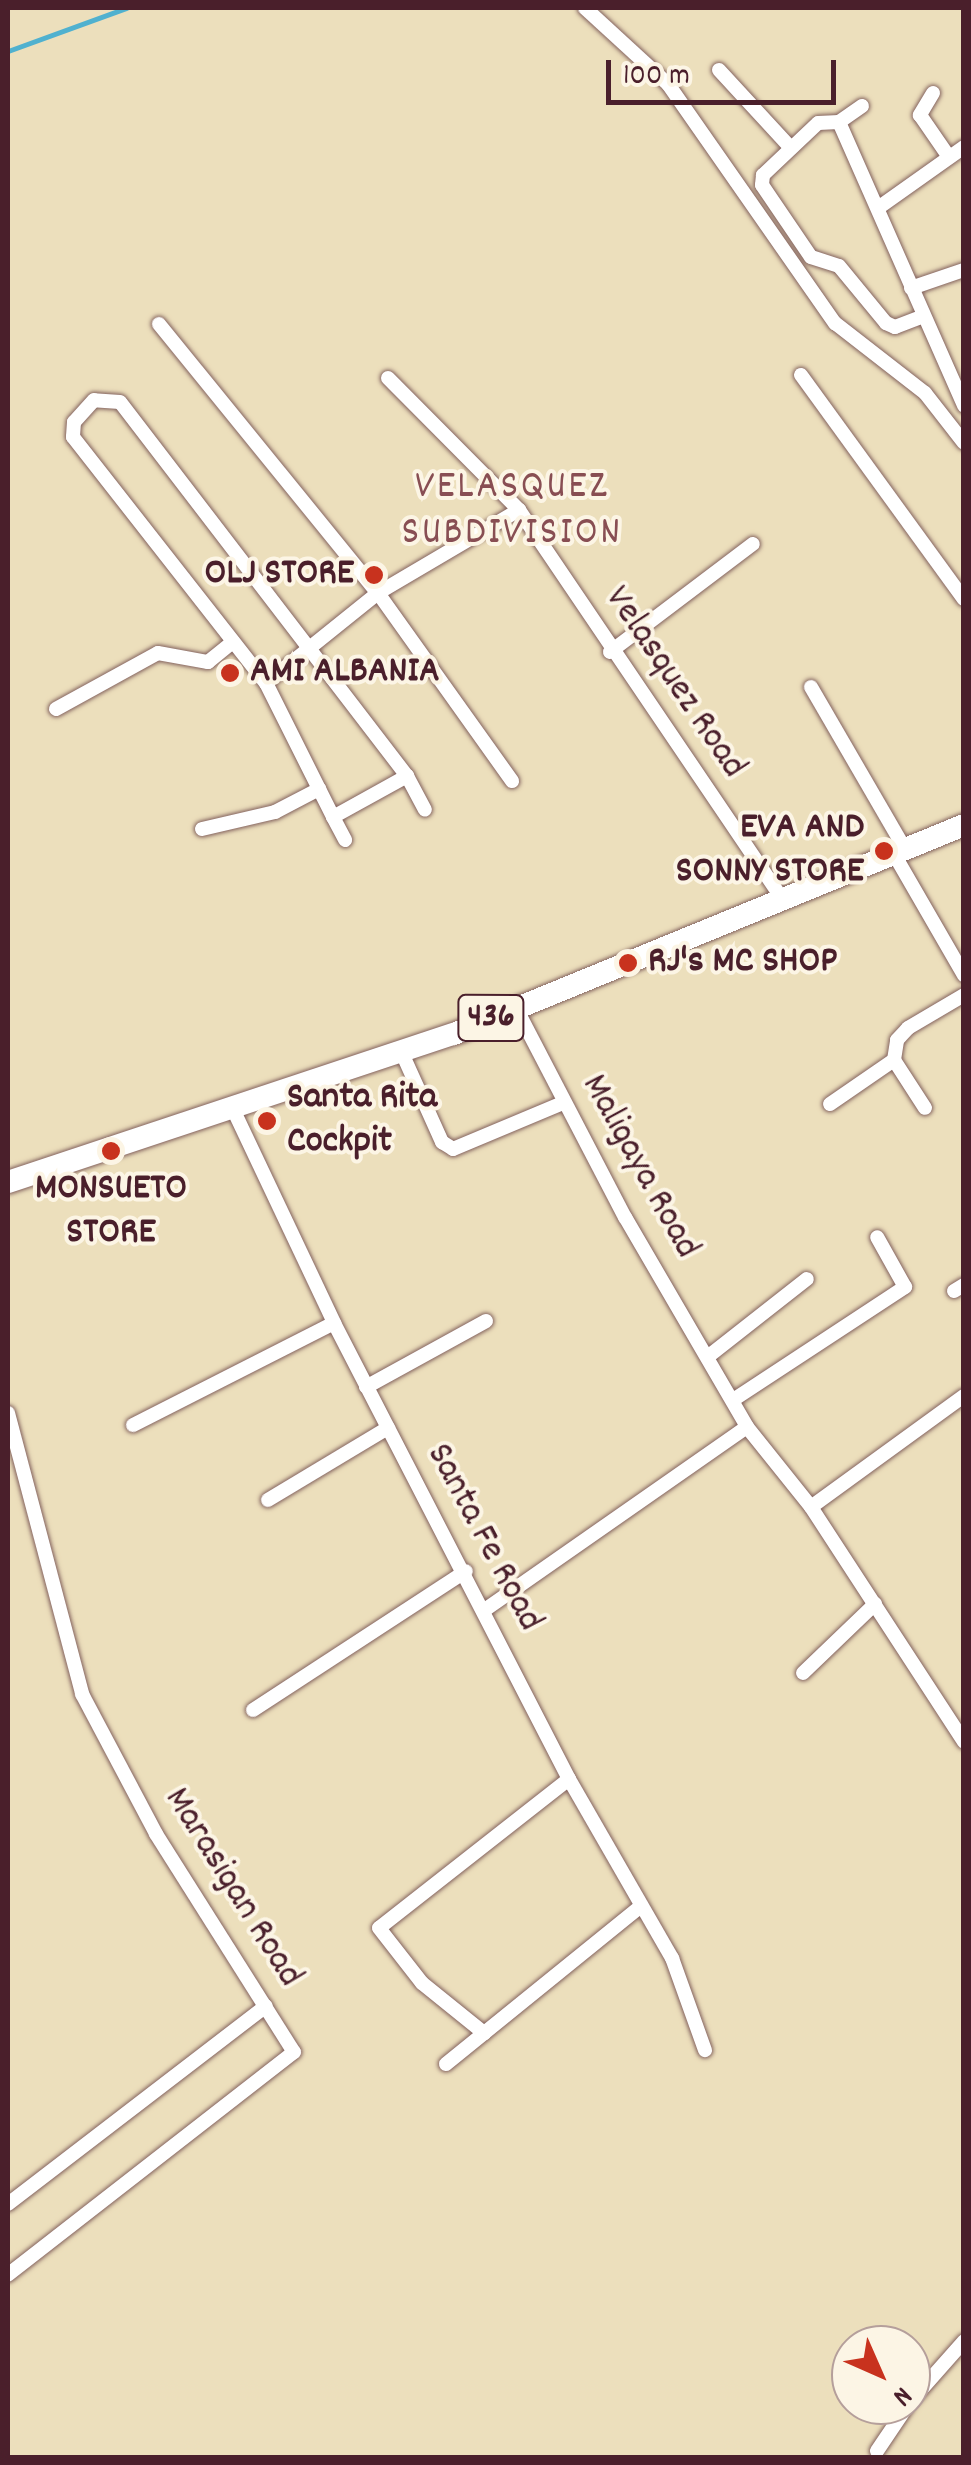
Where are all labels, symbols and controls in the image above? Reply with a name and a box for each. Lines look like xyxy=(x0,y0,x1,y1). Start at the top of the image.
scale bar xyxy=(611,40,841,102)
text: 100 m xyxy=(623,56,690,99)
district label: VELASQUEZ SUBDIVISION xyxy=(402,465,622,559)
place label: OLJ STORE xyxy=(205,552,354,598)
marker: OLJ STORE xyxy=(363,564,385,586)
street label: Velasquez Road xyxy=(593,578,755,788)
place label: AMI ALBANIA xyxy=(250,650,440,696)
marker: AMI ALBANIA xyxy=(219,662,241,684)
place label: EVA AND SONNY STORE xyxy=(676,806,864,896)
marker: EVA AND SONNY STORE xyxy=(873,840,895,862)
place label: RJ's MC SHOP xyxy=(648,940,838,986)
marker: RJ's MC SHOP xyxy=(617,952,639,974)
road number: 436 xyxy=(456,988,526,1048)
street label: Maligaya Road xyxy=(570,1067,708,1267)
place label: Santa Rita Cockpit xyxy=(287,1076,437,1166)
marker: Santa Rita Cockpit xyxy=(256,1110,278,1132)
marker: MONSUETO STORE xyxy=(100,1140,122,1162)
place label: MONSUETO STORE xyxy=(35,1167,187,1256)
street label: Santa Fe Road xyxy=(414,1436,552,1640)
street label: Marasigan Road xyxy=(153,1780,311,1996)
north arrow xyxy=(831,2325,931,2425)
text: N xyxy=(882,2376,920,2414)

